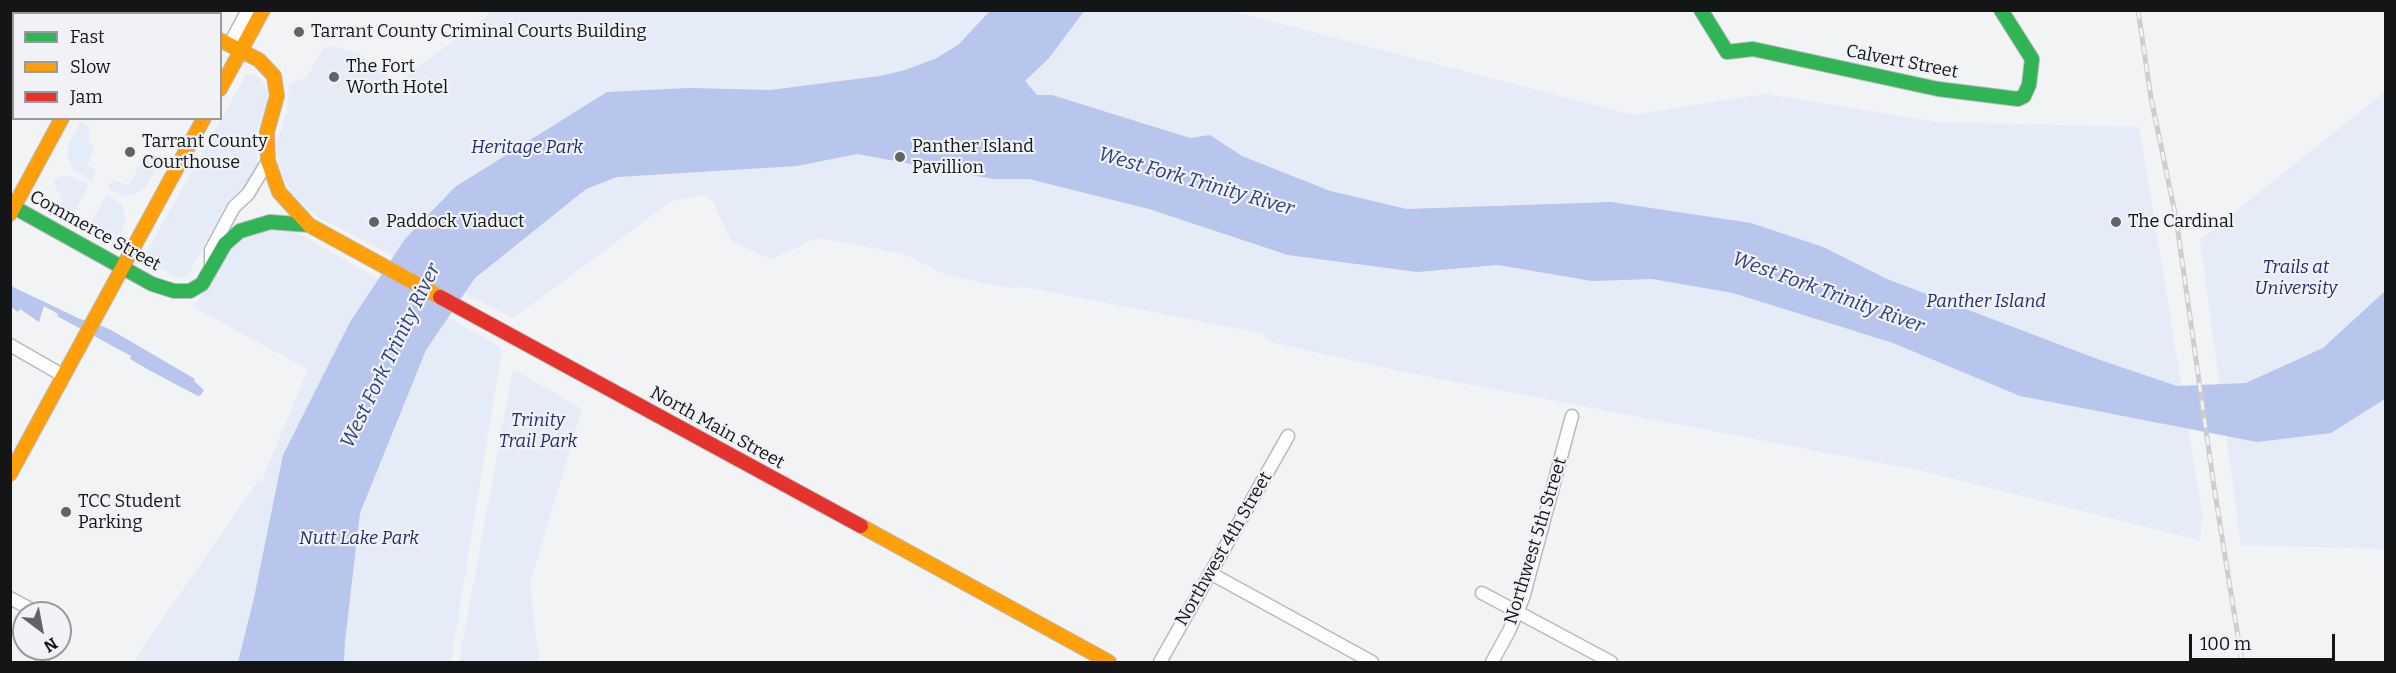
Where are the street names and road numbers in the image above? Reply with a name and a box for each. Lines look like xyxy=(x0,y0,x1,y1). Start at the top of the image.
street label: Calvert Street xyxy=(1844,41,1960,83)
street label: Commerce Street xyxy=(26,186,164,276)
street label: North Main Street xyxy=(646,382,788,474)
street label: Northwest 5th Street xyxy=(1500,455,1572,627)
street label: Northwest 4th Street xyxy=(1171,468,1277,630)

